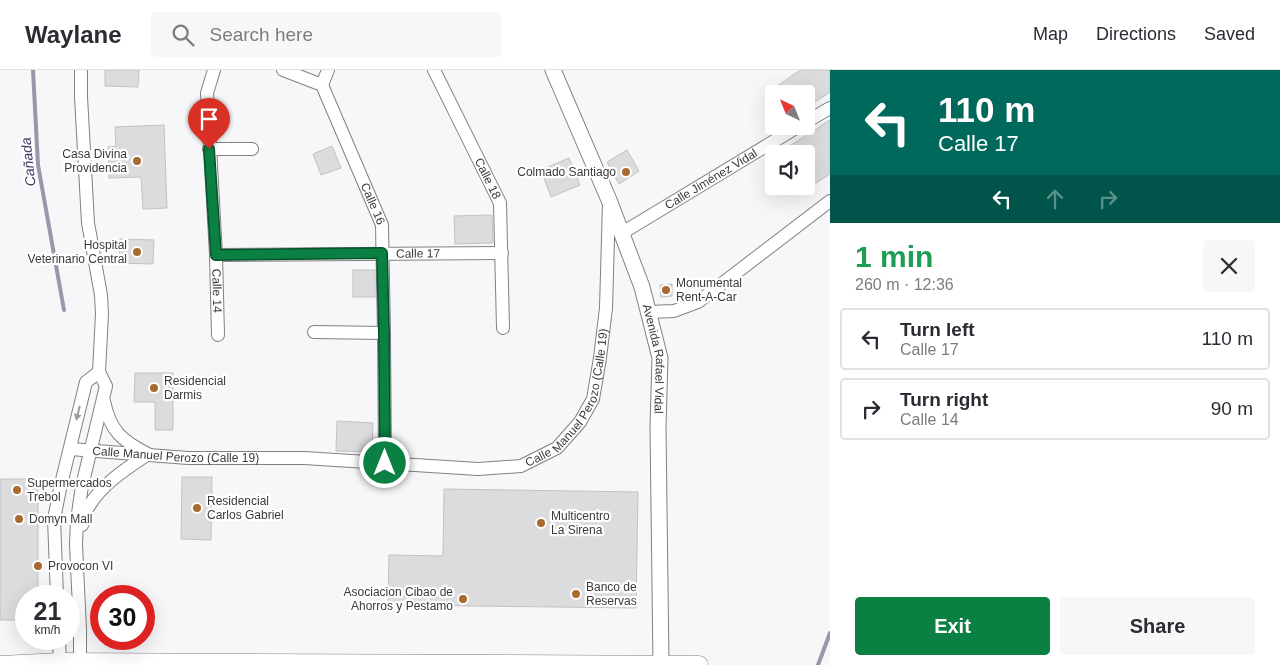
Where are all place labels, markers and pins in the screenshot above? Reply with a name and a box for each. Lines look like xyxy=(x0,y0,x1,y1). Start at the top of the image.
pin xyxy=(188,98,230,149)
place label: Casa Divina Providencia xyxy=(62,147,127,175)
marker: Casa Divina Providencia xyxy=(131,155,143,167)
place label: Colmado Santiago xyxy=(517,165,616,179)
marker: Colmado Santiago xyxy=(620,166,632,178)
place label: Hospital Veterinario Central xyxy=(28,238,127,266)
marker: Hospital Veterinario Central xyxy=(131,246,143,258)
place label: Monumental Rent-A-Car xyxy=(676,276,742,304)
marker: Monumental Rent-A-Car xyxy=(660,284,672,296)
place label: Residencial Darmis xyxy=(164,374,226,402)
marker: Residencial Darmis xyxy=(148,382,160,394)
place label: Supermercados Trebol xyxy=(27,476,112,504)
marker: Supermercados Trebol xyxy=(11,484,23,496)
place label: Residencial Carlos Gabriel xyxy=(207,494,284,522)
marker: Residencial Carlos Gabriel xyxy=(191,502,203,514)
place label: Multicentro La Sirena xyxy=(551,509,610,537)
place label: Domyn Mall xyxy=(29,512,92,526)
marker: Domyn Mall xyxy=(13,513,25,525)
marker: Multicentro La Sirena xyxy=(535,517,547,529)
place label: Provocon VI xyxy=(48,559,113,573)
marker: Provocon VI xyxy=(32,560,44,572)
place label: Banco de Reservas xyxy=(586,580,637,608)
place label: Asociacion Cibao de Ahorros y Pestamo xyxy=(344,585,453,613)
marker: Banco de Reservas xyxy=(570,588,582,600)
marker: Asociacion Cibao de Ahorros y Pestamo xyxy=(457,593,469,605)

